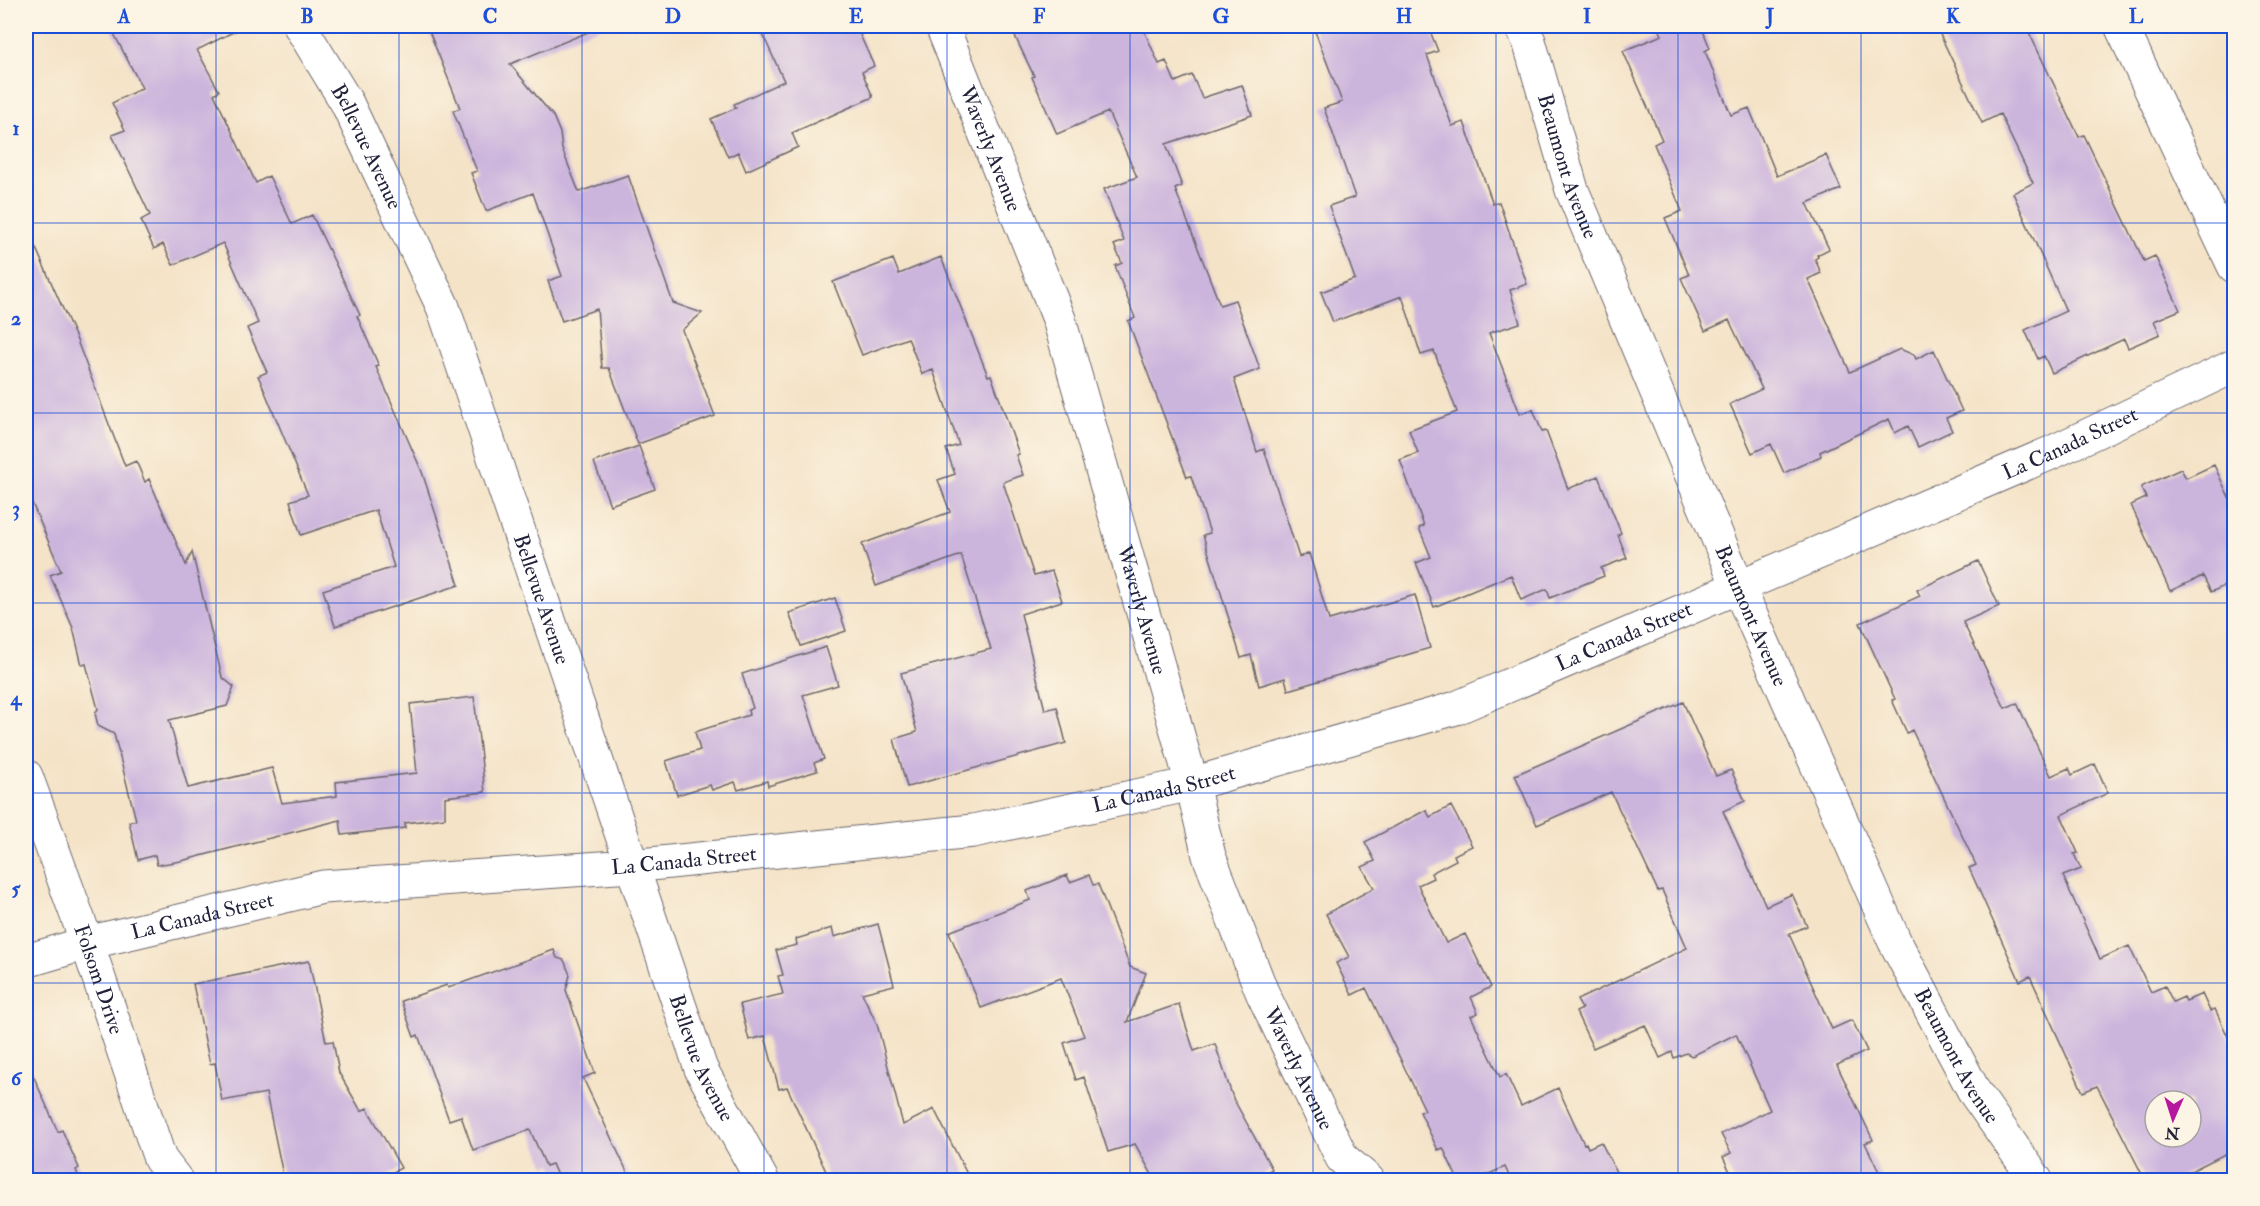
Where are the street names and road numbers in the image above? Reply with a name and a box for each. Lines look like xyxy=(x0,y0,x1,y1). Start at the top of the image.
street label: Bellevue Avenue xyxy=(325,79,408,214)
street label: Waverly Avenue xyxy=(953,81,1028,216)
street label: Beaumont Avenue xyxy=(1531,91,1604,243)
street label: La Canada Street xyxy=(1998,401,2142,486)
street label: Bellevue Avenue xyxy=(507,530,576,668)
street label: Waverly Avenue xyxy=(1110,541,1173,678)
street label: Beaumont Avenue xyxy=(1708,541,1794,691)
street label: La Canada Street xyxy=(1552,595,1697,678)
street label: La Canada Street xyxy=(1090,759,1239,819)
street label: La Canada Street xyxy=(610,840,758,881)
street label: La Canada Street xyxy=(128,886,277,946)
street label: Folsom Drive xyxy=(67,921,130,1038)
street label: Beaumont Avenue xyxy=(1908,983,2005,1129)
street label: Bellevue Avenue xyxy=(663,991,740,1127)
street label: Waverly Avenue xyxy=(1257,1002,1340,1135)

